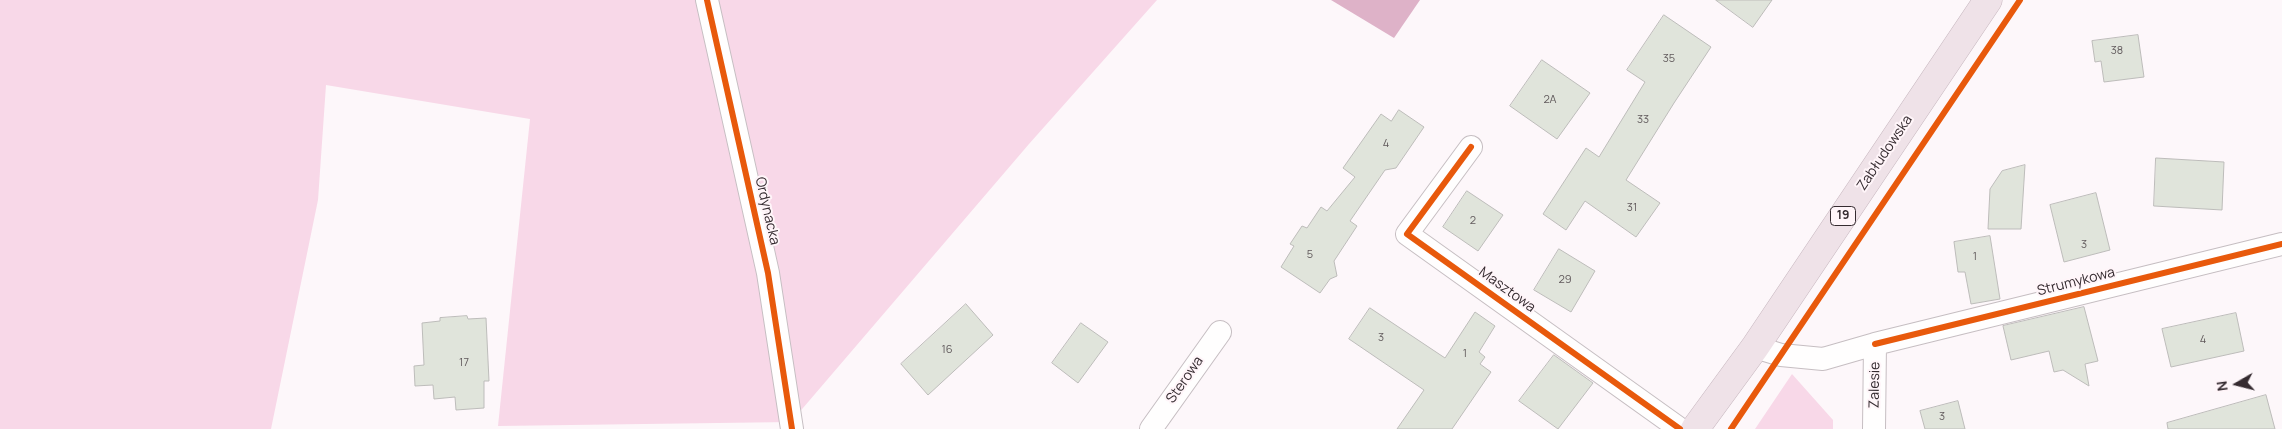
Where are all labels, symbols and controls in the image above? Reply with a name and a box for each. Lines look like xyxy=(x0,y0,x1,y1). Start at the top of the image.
house number: 38 xyxy=(2111,44,2123,58)
house number: 35 xyxy=(1663,52,1675,66)
house number: 2A xyxy=(1543,93,1557,107)
street label: Zabłudowska xyxy=(1854,112,1916,194)
house number: 33 xyxy=(1637,113,1649,127)
house number: 4 xyxy=(1383,137,1389,151)
street label: Ordynacka xyxy=(751,175,783,247)
house number: 31 xyxy=(1627,201,1637,215)
road number: 19 xyxy=(1830,207,1856,226)
house number: 2 xyxy=(1470,214,1476,228)
house number: 3 xyxy=(2081,238,2087,252)
house number: 5 xyxy=(1307,248,1313,262)
house number: 1 xyxy=(1973,250,1977,264)
street label: Masztowa xyxy=(1475,264,1539,316)
street label: Strumykowa xyxy=(2035,264,2117,300)
house number: 29 xyxy=(1558,273,1572,287)
house number: 3 xyxy=(1378,331,1384,345)
house number: 4 xyxy=(2200,333,2206,347)
house number: 16 xyxy=(941,343,953,357)
house number: 1 xyxy=(1463,347,1467,361)
street label: Sterowa xyxy=(1163,353,1207,407)
house number: 17 xyxy=(459,356,469,370)
north arrow xyxy=(2212,359,2262,409)
street label: Zalesie xyxy=(1866,362,1884,408)
text: N xyxy=(2212,380,2232,392)
house number: 3 xyxy=(1939,410,1945,424)

